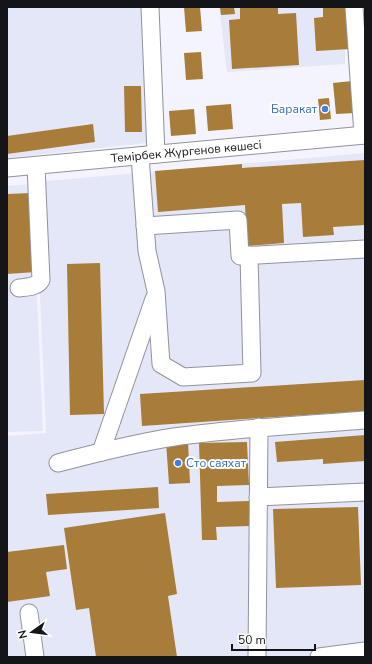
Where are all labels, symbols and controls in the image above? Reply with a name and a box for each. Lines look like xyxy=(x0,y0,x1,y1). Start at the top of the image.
place label: Баракат xyxy=(271,101,318,117)
marker: Баракат xyxy=(320,104,330,114)
street label: Темірбек Жүргенов көшесі xyxy=(110,137,262,166)
place label: Сто саяхат xyxy=(186,455,247,471)
marker: Сто саяхат xyxy=(173,458,183,468)
north arrow xyxy=(12,612,52,652)
scale bar xyxy=(232,626,315,652)
text: N xyxy=(15,628,31,640)
text: 50 m xyxy=(238,632,266,648)

